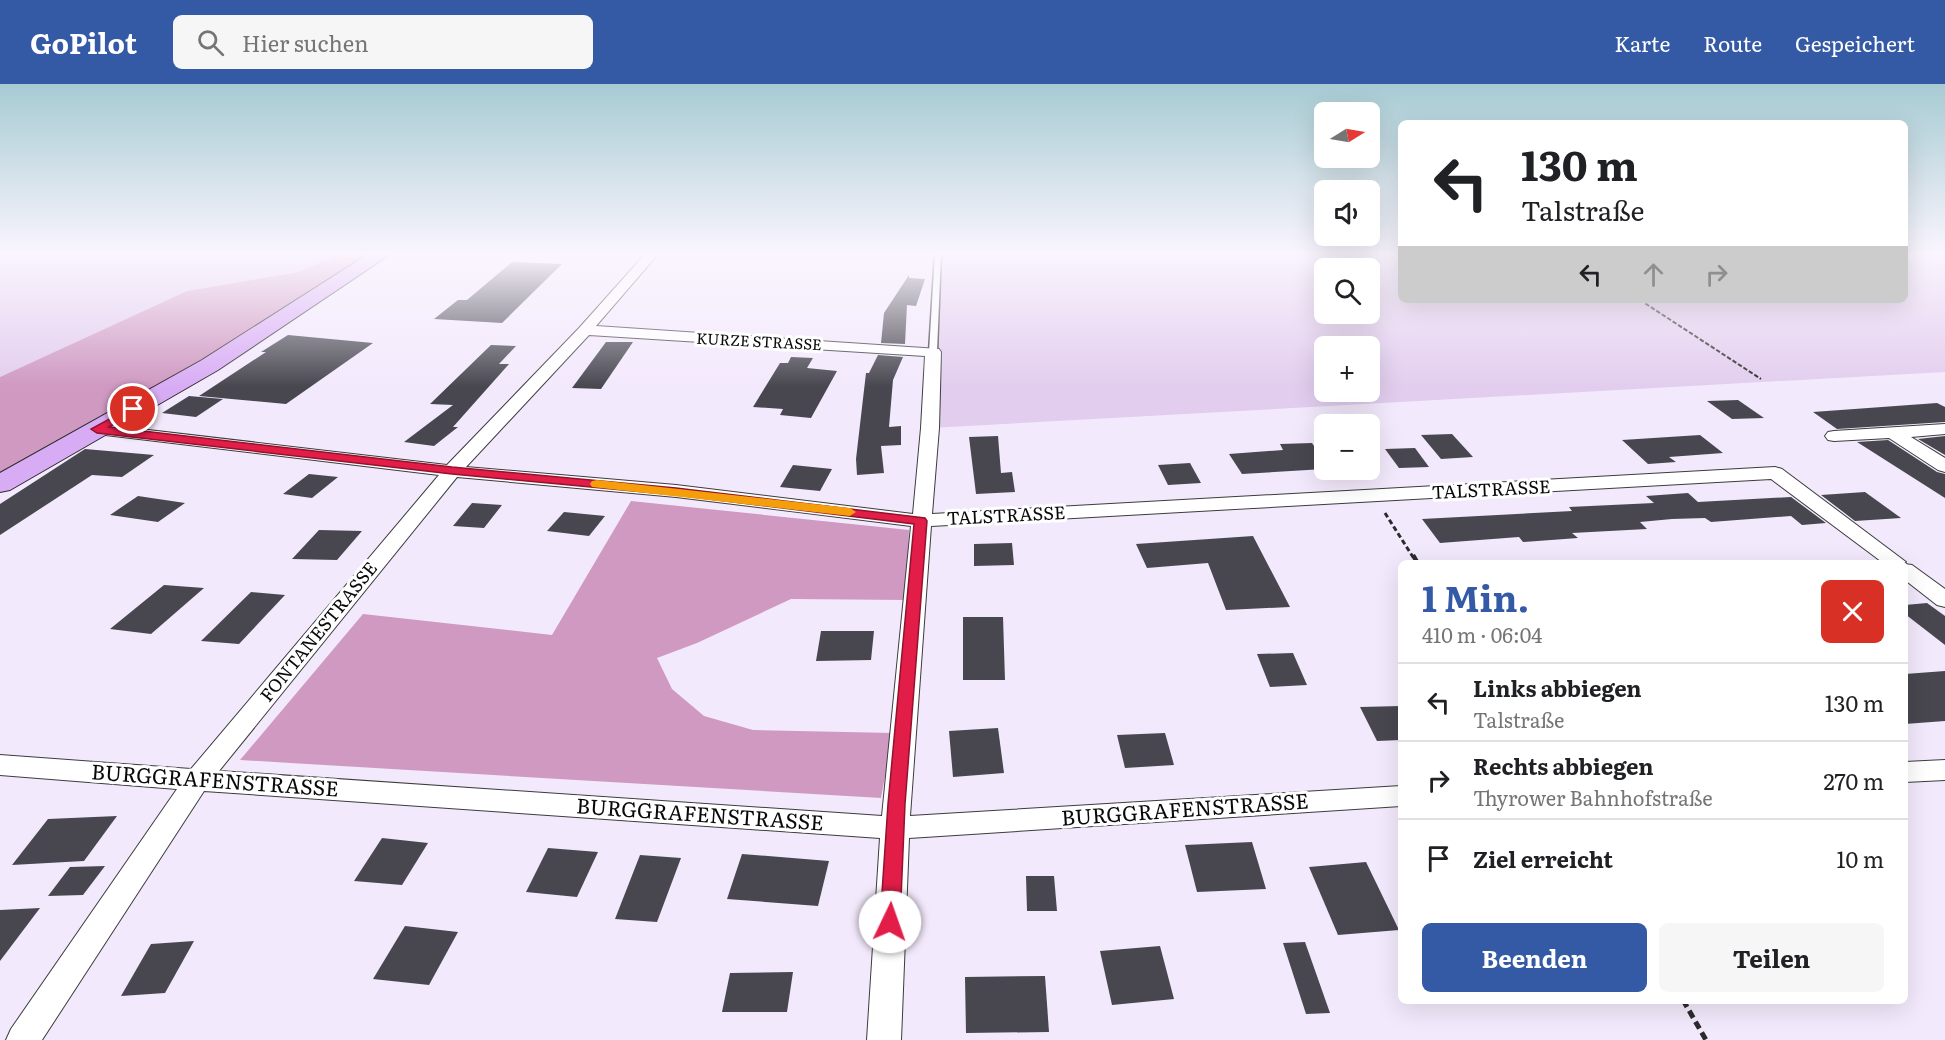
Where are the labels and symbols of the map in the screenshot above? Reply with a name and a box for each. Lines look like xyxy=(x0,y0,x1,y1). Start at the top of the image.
north arrow xyxy=(1314,102,1380,168)
street label: KURZE STRASSE xyxy=(696,326,822,355)
pin xyxy=(107,383,158,434)
street label: TALSTRASSE xyxy=(1431,472,1551,505)
street label: TALSTRASSE xyxy=(946,498,1066,531)
street label: FONTANESTRASSE xyxy=(253,555,383,707)
street label: BURGGRAFENSTRASSE xyxy=(90,754,340,803)
street label: BURGGRAFENSTRASSE xyxy=(1060,783,1310,832)
street label: BURGGRAFENSTRASSE xyxy=(575,788,825,837)
position arrow xyxy=(858,890,922,954)

